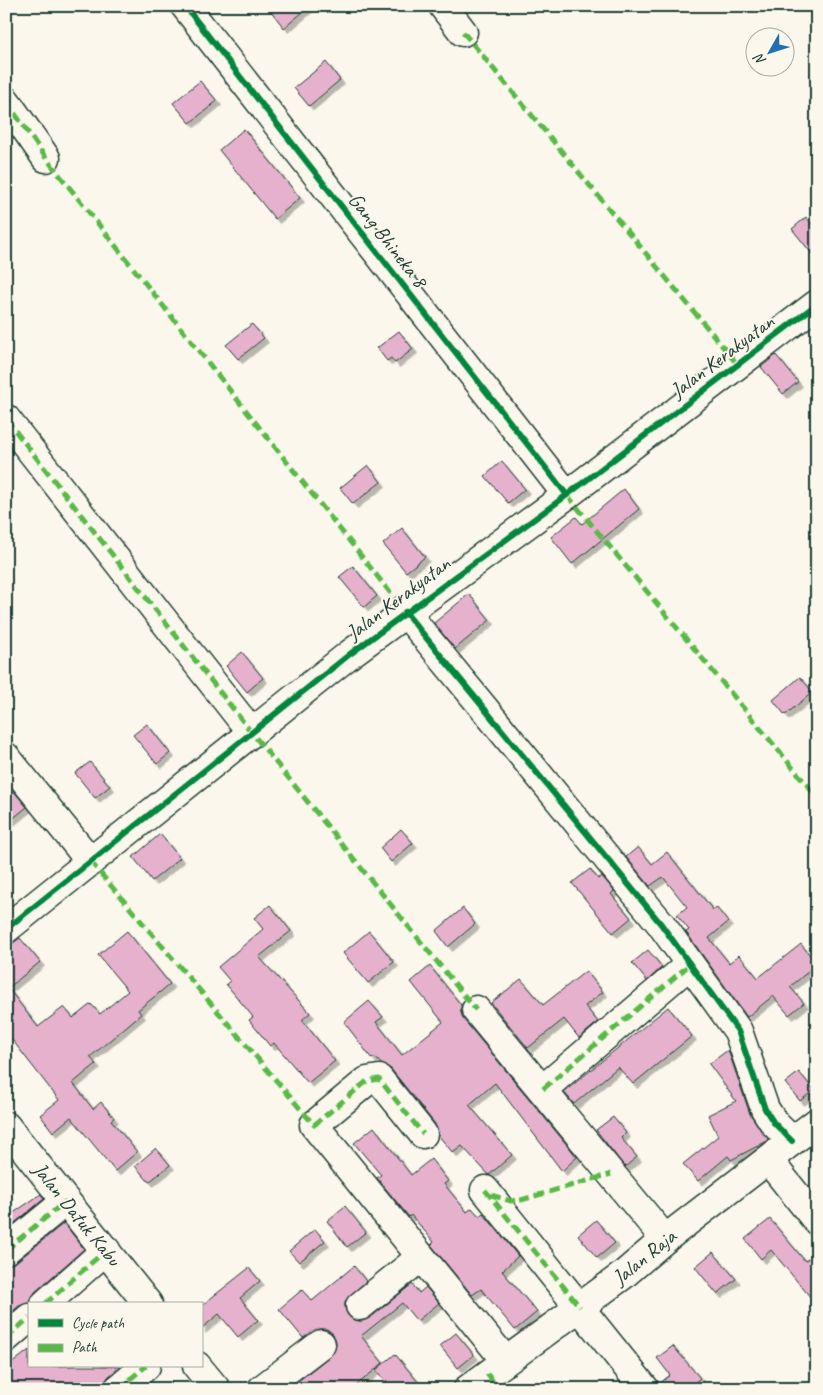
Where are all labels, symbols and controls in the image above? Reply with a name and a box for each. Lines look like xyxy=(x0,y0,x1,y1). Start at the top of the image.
north arrow xyxy=(746,28,796,78)
text: N xyxy=(749,49,770,69)
street label: Gang Bhineka 8 xyxy=(343,187,435,295)
street label: Jalan Kerakyatan xyxy=(664,308,780,404)
street label: Jalan Kerakyatan xyxy=(340,550,456,646)
street label: Jalan Datuk Kabu xyxy=(27,1156,128,1272)
street label: Jalan Raja xyxy=(606,1222,683,1291)
legend xyxy=(28,1302,202,1368)
text: Cycle path xyxy=(72,1314,124,1333)
text: Path xyxy=(72,1338,98,1357)

